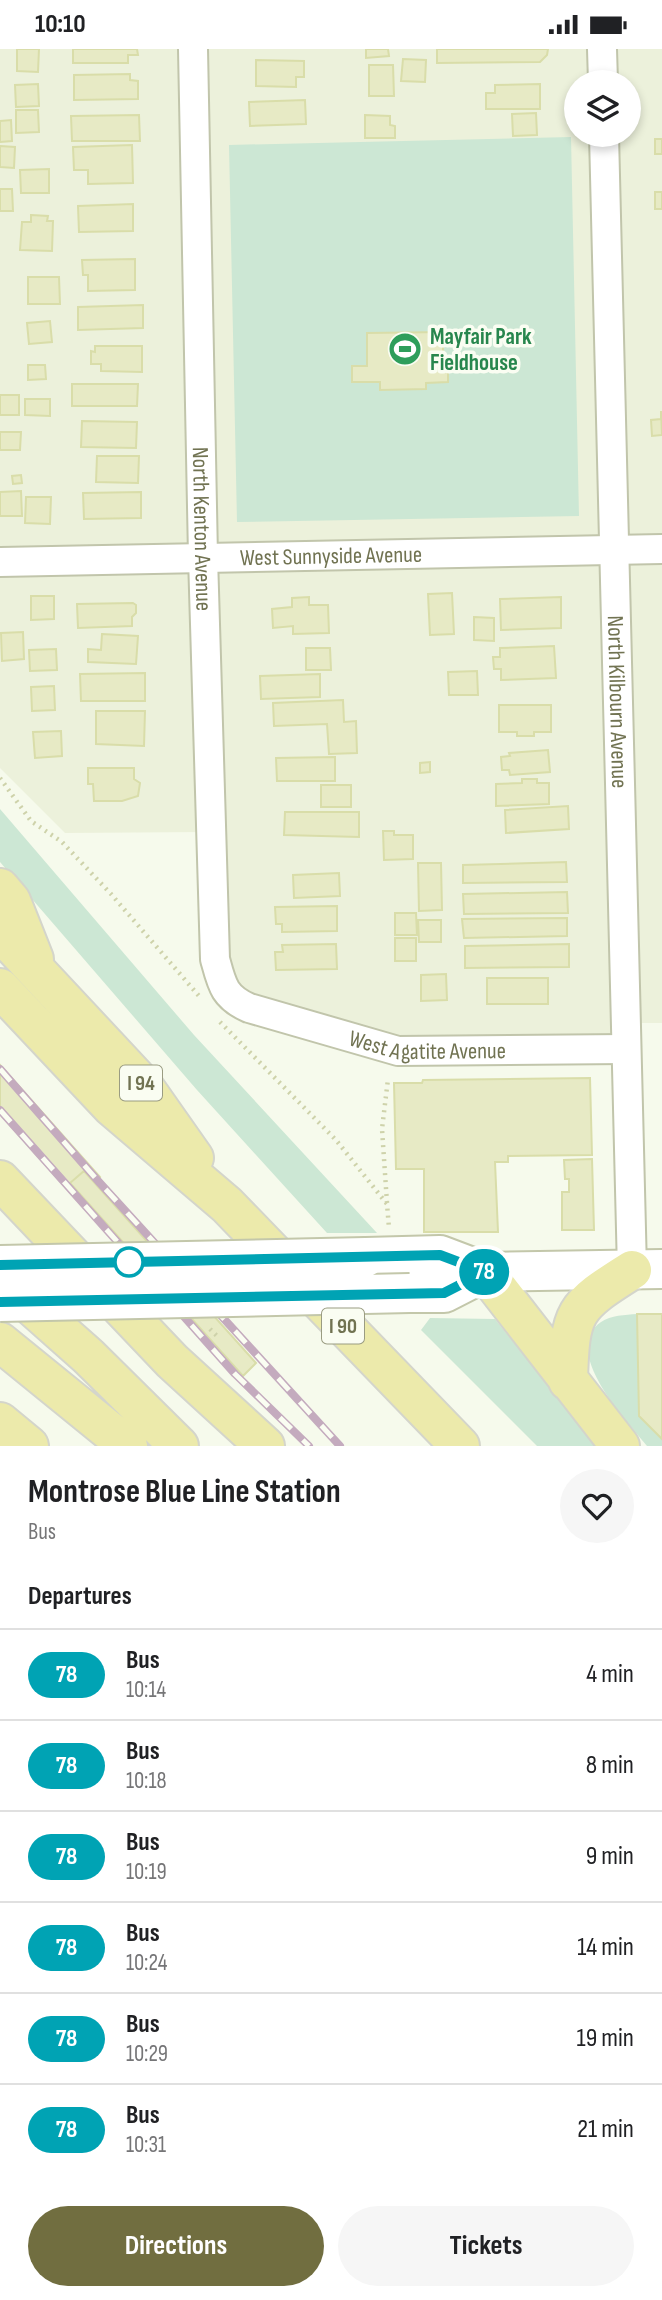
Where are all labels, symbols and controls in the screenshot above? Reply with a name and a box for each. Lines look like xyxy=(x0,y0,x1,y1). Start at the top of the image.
text: 10:10 xyxy=(35,9,86,40)
map controls xyxy=(564,70,641,147)
button: layers xyxy=(564,70,641,147)
place label: Mayfair Park Fieldhouse xyxy=(430,323,532,377)
sports icon: Mayfair Park Fieldhouse xyxy=(386,330,424,368)
street label: North Kenton Avenue xyxy=(186,447,218,611)
street label: West Sunnyside Avenue xyxy=(240,541,422,572)
street label: North Kilbourn Avenue xyxy=(601,615,633,789)
street label: West Agatite Avenue xyxy=(346,1025,506,1066)
road number: I 94 xyxy=(120,1065,162,1101)
unlabelled marker xyxy=(114,1247,144,1277)
line badge: 78 xyxy=(452,1249,516,1295)
text: 78 xyxy=(473,1257,495,1286)
road number: I 90 xyxy=(322,1309,364,1343)
button: heart xyxy=(560,1469,634,1543)
text: Montrose Blue Line Station xyxy=(28,1472,341,1512)
text: Bus xyxy=(28,1518,56,1546)
text: Departures xyxy=(28,1581,132,1612)
text: Bus xyxy=(126,1645,160,1676)
text: 4 min xyxy=(586,1659,634,1690)
text: 78 xyxy=(56,1660,77,1689)
text: 10:14 xyxy=(126,1676,166,1704)
text: Bus xyxy=(126,1736,160,1767)
text: 8 min xyxy=(586,1750,634,1781)
text: 78 xyxy=(56,1751,77,1780)
text: 10:18 xyxy=(126,1767,167,1795)
text: Bus xyxy=(126,1827,160,1858)
text: 9 min xyxy=(586,1841,634,1872)
text: 78 xyxy=(56,1842,77,1871)
text: 10:19 xyxy=(126,1858,167,1886)
text: Bus xyxy=(126,1918,160,1949)
text: 14 min xyxy=(577,1932,634,1963)
text: 78 xyxy=(56,1933,77,1962)
text: 10:24 xyxy=(126,1949,167,1977)
text: Bus xyxy=(126,2009,160,2040)
text: 19 min xyxy=(577,2023,634,2054)
text: 78 xyxy=(56,2024,77,2053)
text: 10:29 xyxy=(126,2040,168,2068)
text: Bus xyxy=(126,2100,160,2131)
text: 21 min xyxy=(577,2114,634,2145)
text: 78 xyxy=(56,2115,77,2144)
text: 10:31 xyxy=(126,2131,166,2159)
button: Directions xyxy=(28,2206,324,2286)
button: Tickets xyxy=(338,2206,634,2286)

